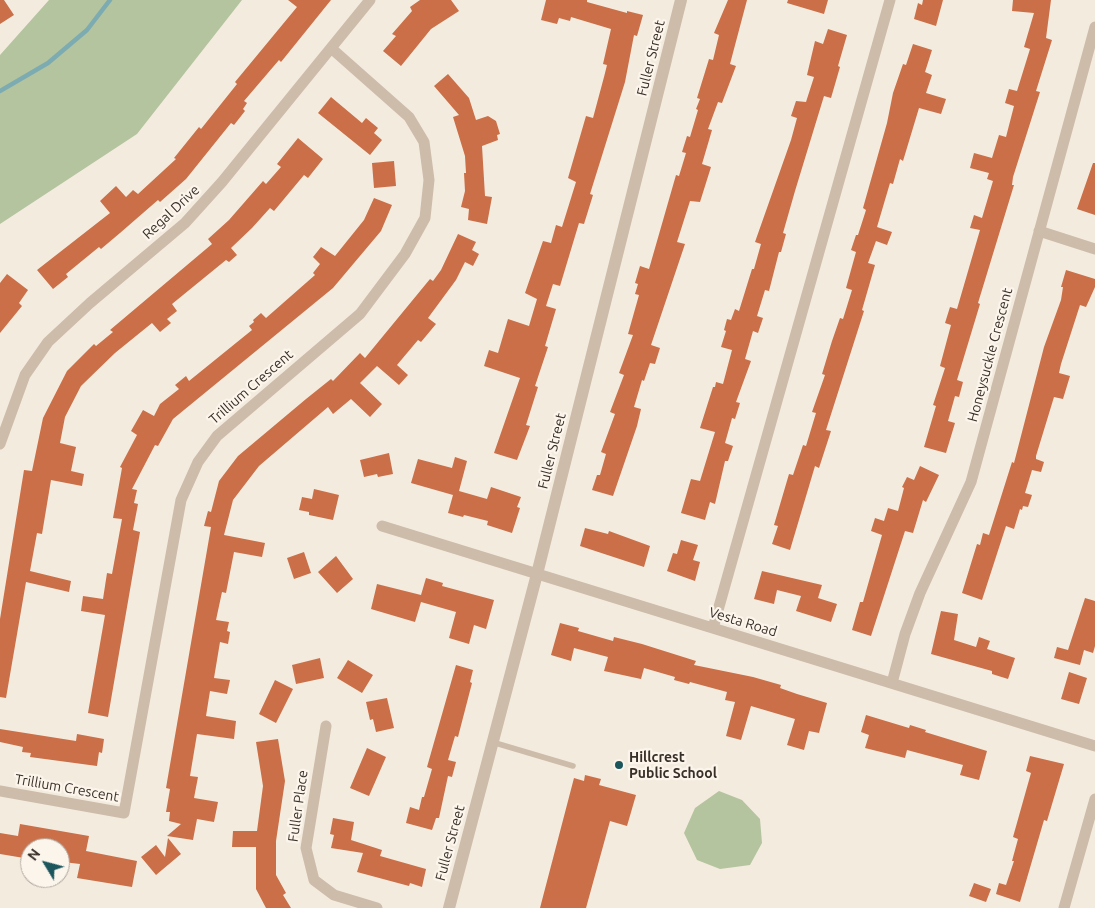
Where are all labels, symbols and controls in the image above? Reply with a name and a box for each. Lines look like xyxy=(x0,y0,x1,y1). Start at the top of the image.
street label: Fuller Street xyxy=(633,18,669,98)
street label: Regal Drive xyxy=(139,181,203,243)
street label: Honeysuckle Crescent xyxy=(964,286,1016,424)
street label: Trillium Crescent xyxy=(206,346,296,428)
street label: Fuller Street xyxy=(534,411,570,491)
street label: Vesta Road xyxy=(707,604,779,640)
place label: Hillcrest Public School xyxy=(629,749,717,782)
marker: Hillcrest Public School xyxy=(613,759,625,771)
street label: Fuller Place xyxy=(285,769,311,843)
street label: Trillium Crescent xyxy=(14,771,120,805)
street label: Fuller Street xyxy=(432,803,468,883)
north arrow xyxy=(20,838,70,888)
text: N xyxy=(24,846,43,864)

